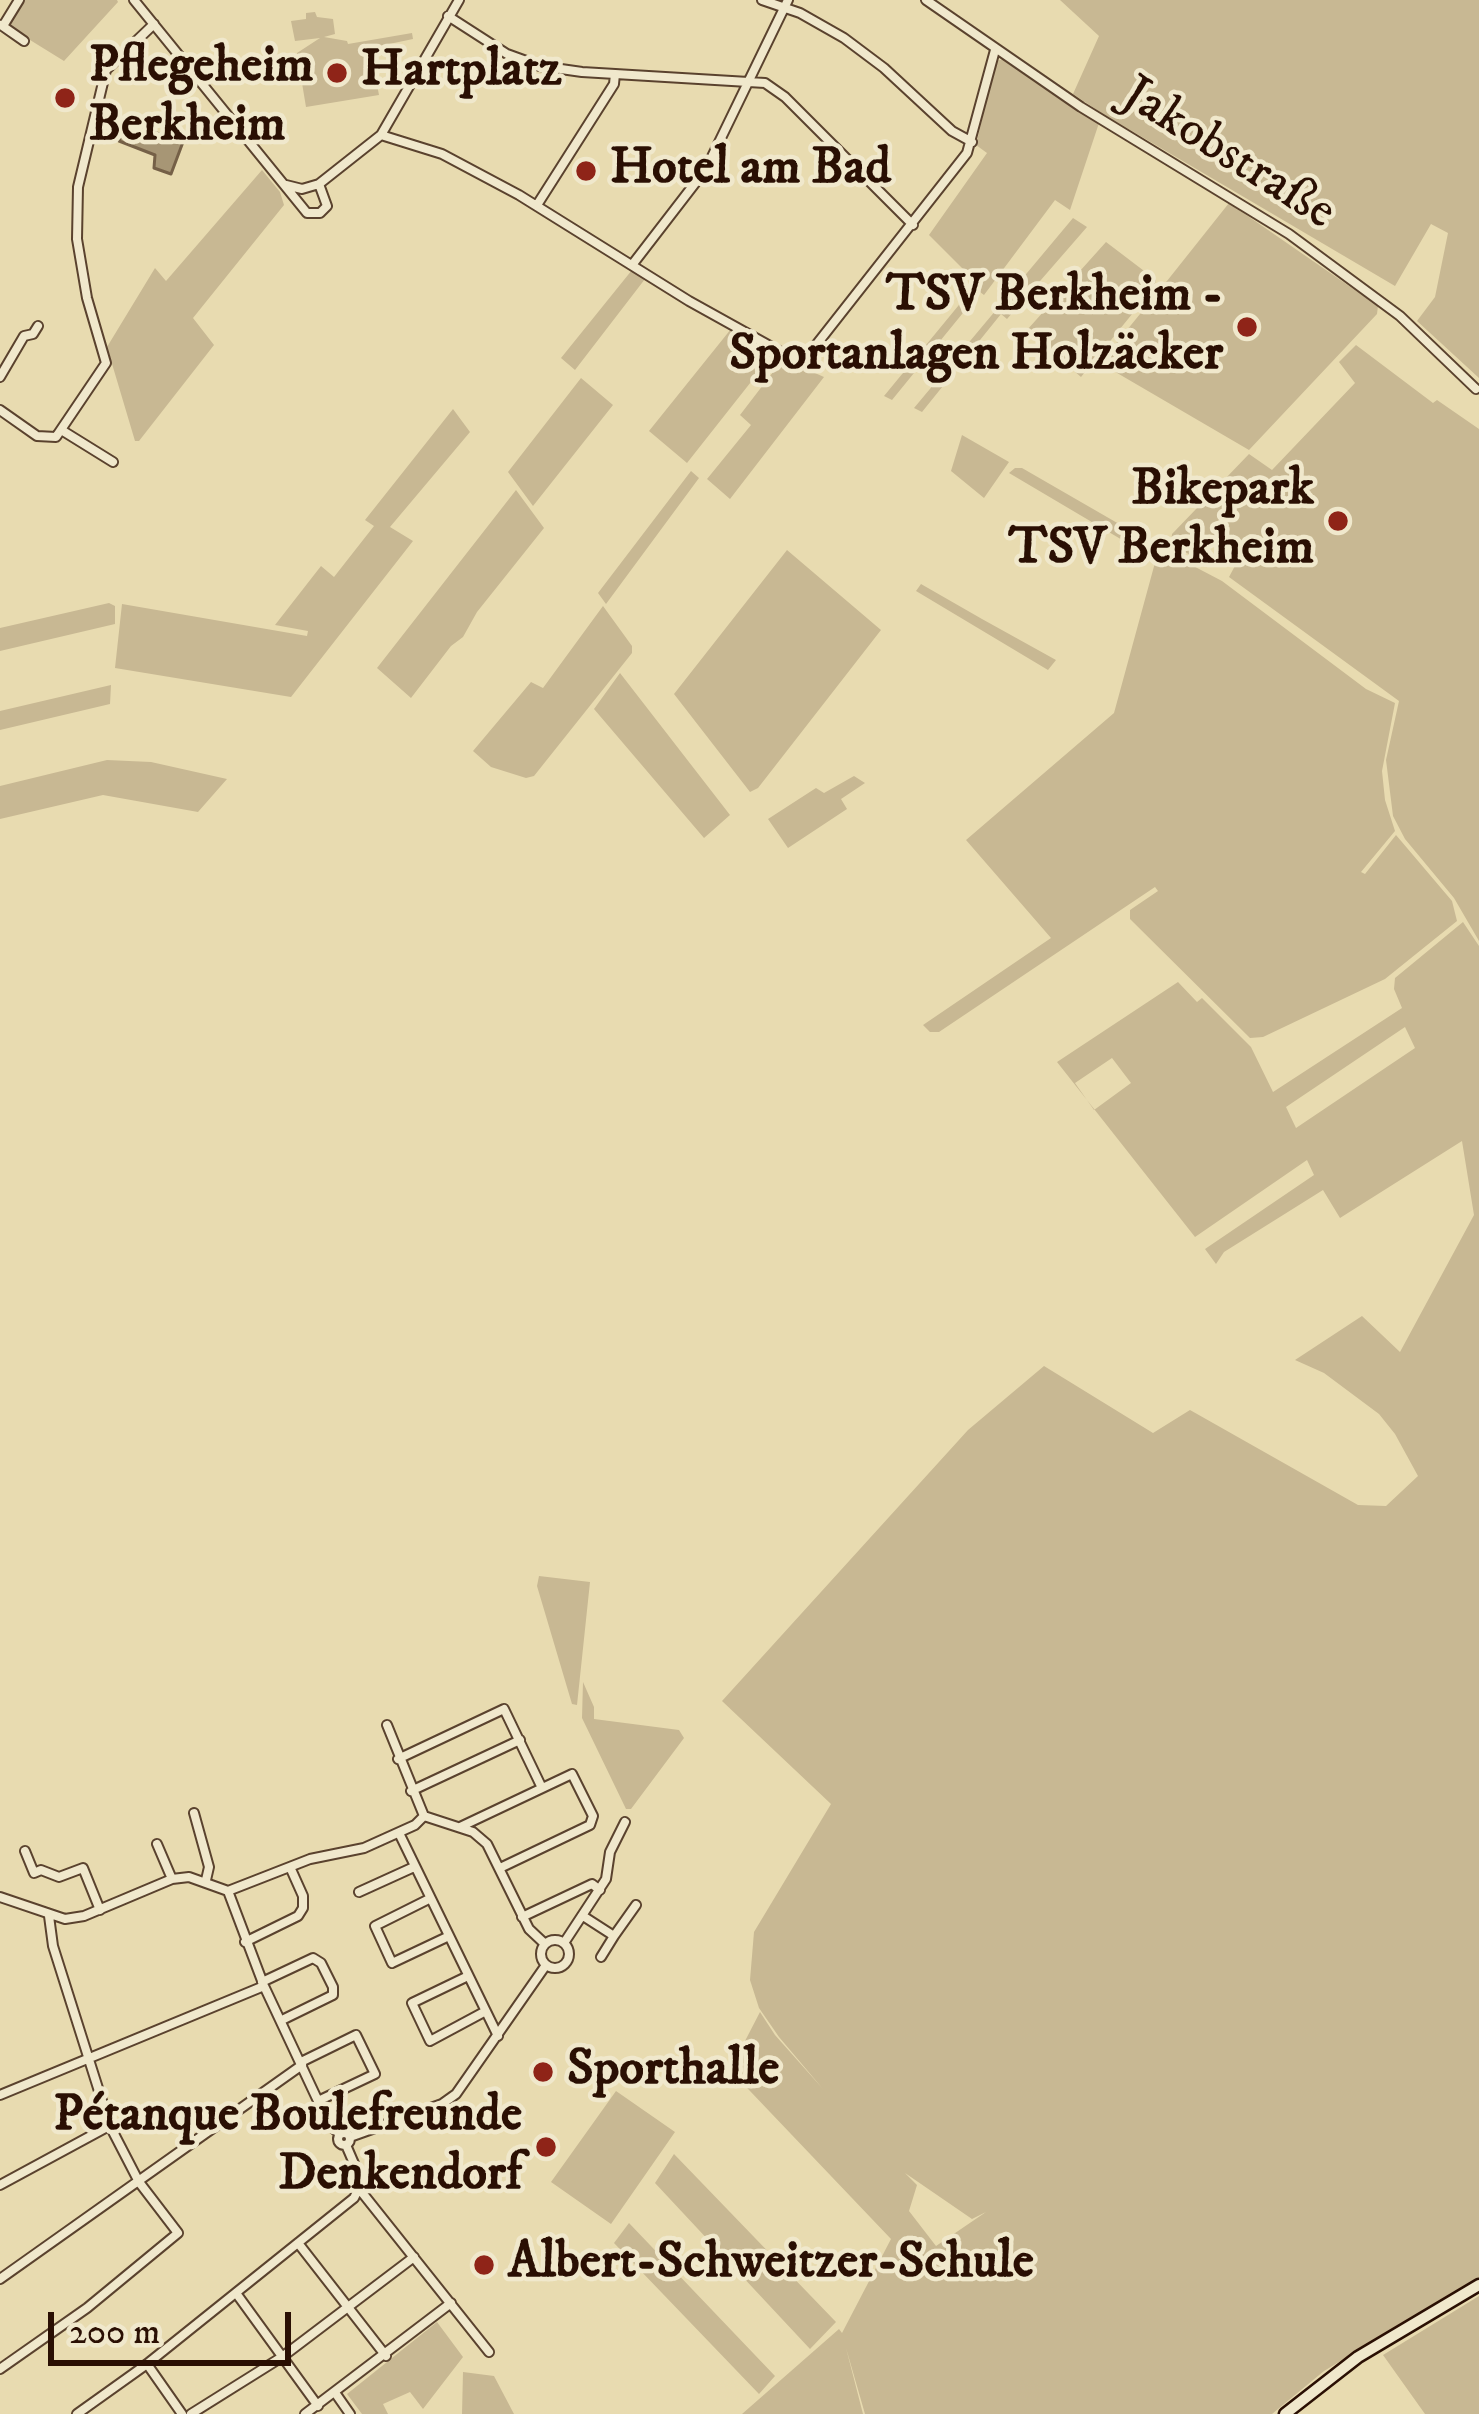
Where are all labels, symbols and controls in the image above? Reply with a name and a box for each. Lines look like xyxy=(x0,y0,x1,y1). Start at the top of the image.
place label: Pflegeheim Berkheim xyxy=(89,38,314,158)
place label: Hartplatz xyxy=(361,42,562,104)
marker: Hartplatz xyxy=(324,60,350,86)
street label: Jakobstraße xyxy=(1109,66,1345,246)
marker: Pflegeheim Berkheim xyxy=(52,85,78,111)
place label: Hotel am Bad xyxy=(610,140,891,202)
marker: Hotel am Bad xyxy=(573,158,599,184)
place label: TSV Berkheim - Sportanlagen Holzäcker xyxy=(729,267,1223,387)
marker: TSV Berkheim - Sportanlagen Holzäcker xyxy=(1234,314,1260,340)
place label: Bikepark TSV Berkheim xyxy=(1009,461,1314,581)
marker: Bikepark TSV Berkheim xyxy=(1325,508,1351,534)
place label: Sporthalle xyxy=(567,2041,779,2103)
marker: Sporthalle xyxy=(530,2059,556,2085)
place label: Pétanque Boulefreunde Denkendorf xyxy=(54,2087,522,2207)
marker: Pétanque Boulefreunde Denkendorf xyxy=(533,2134,559,2160)
place label: Albert-Schweitzer-Schule xyxy=(508,2234,1034,2296)
marker: Albert-Schweitzer-Schule xyxy=(471,2252,497,2278)
scale bar xyxy=(54,2288,297,2362)
text: 200 m xyxy=(69,2310,160,2355)

